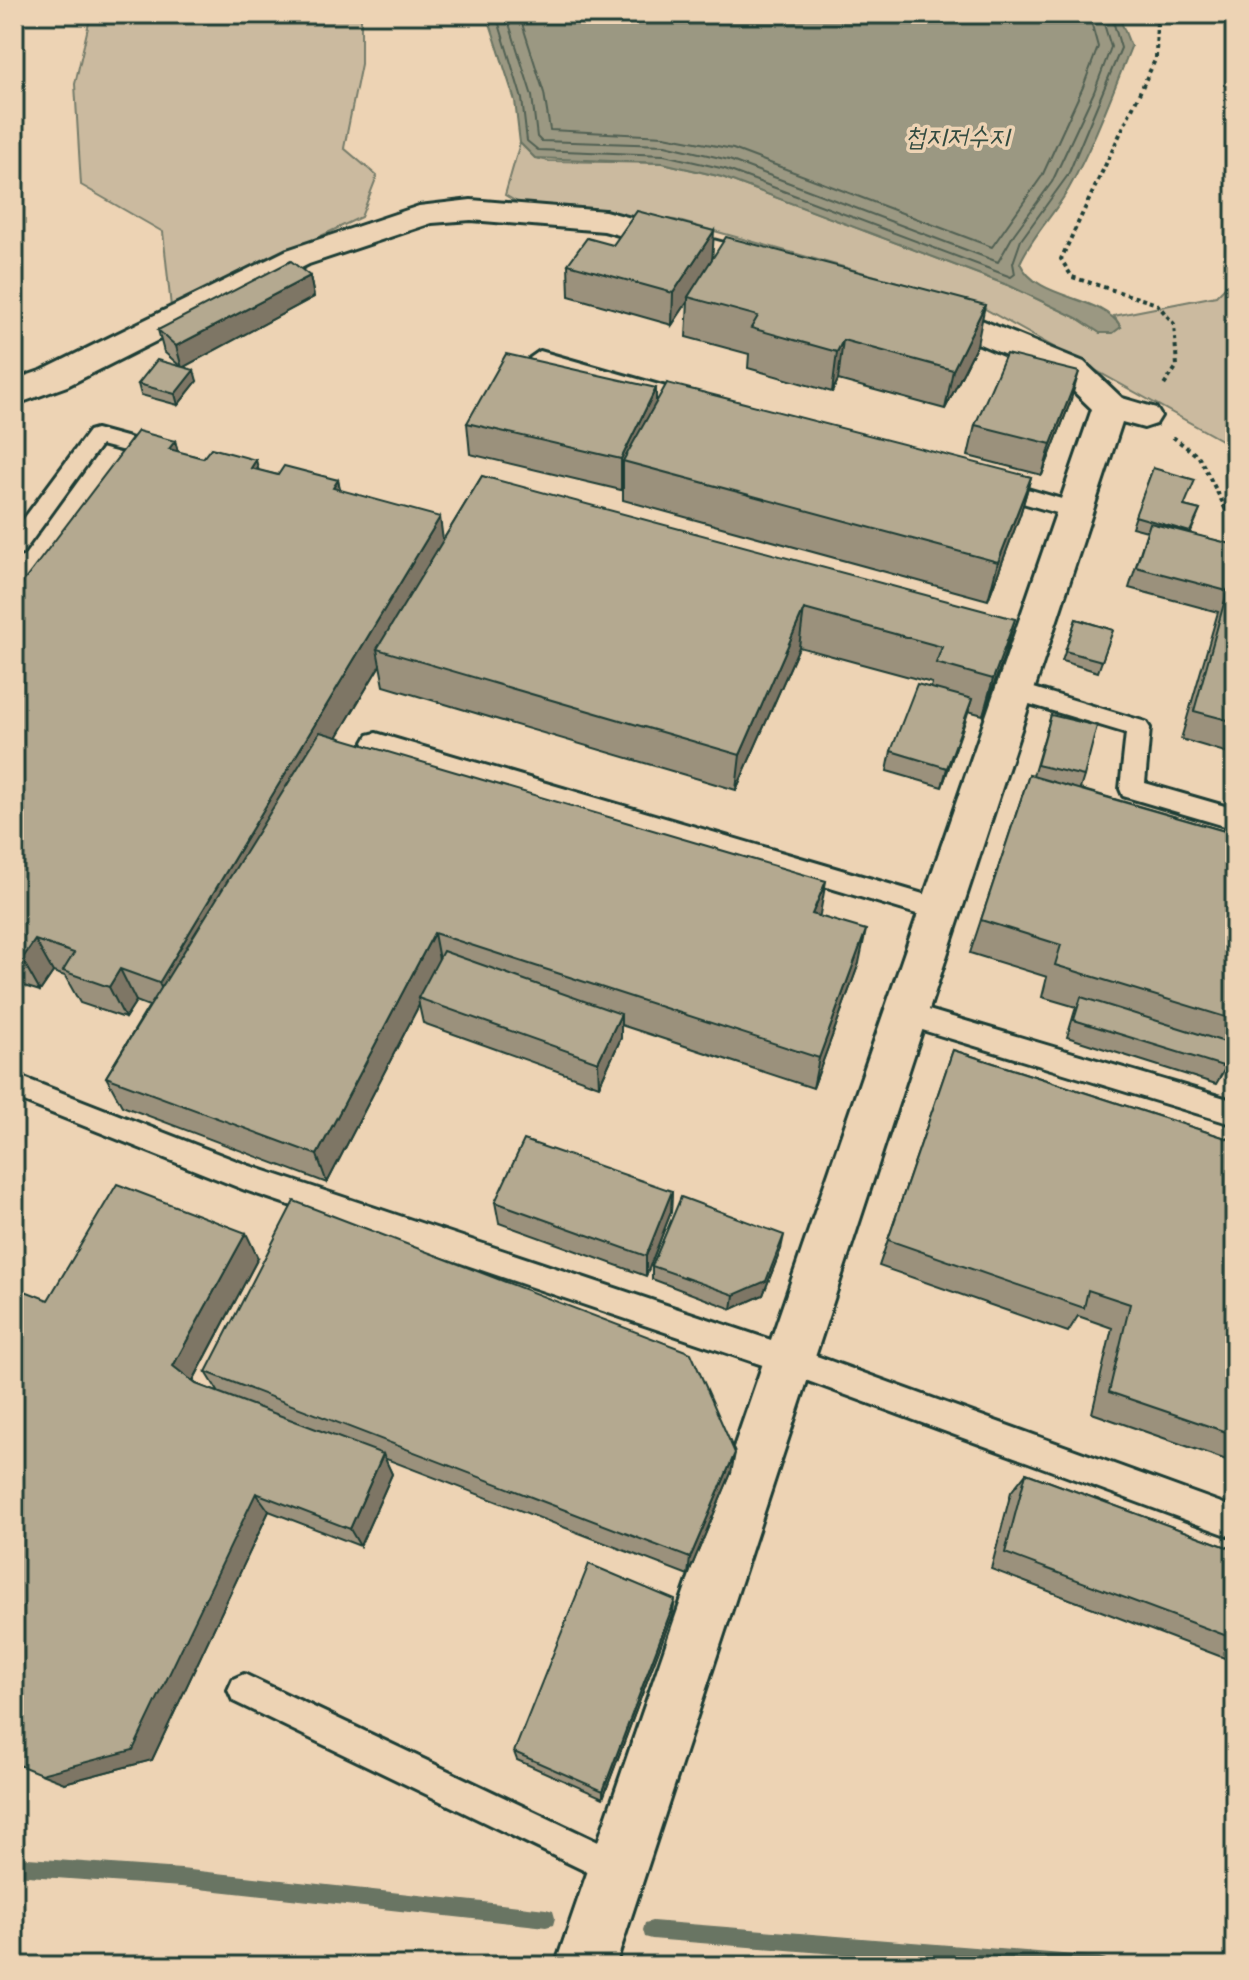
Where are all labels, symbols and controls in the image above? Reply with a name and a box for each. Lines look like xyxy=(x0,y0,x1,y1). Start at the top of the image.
water label: 첩지저수지 xyxy=(905,121,1012,153)

